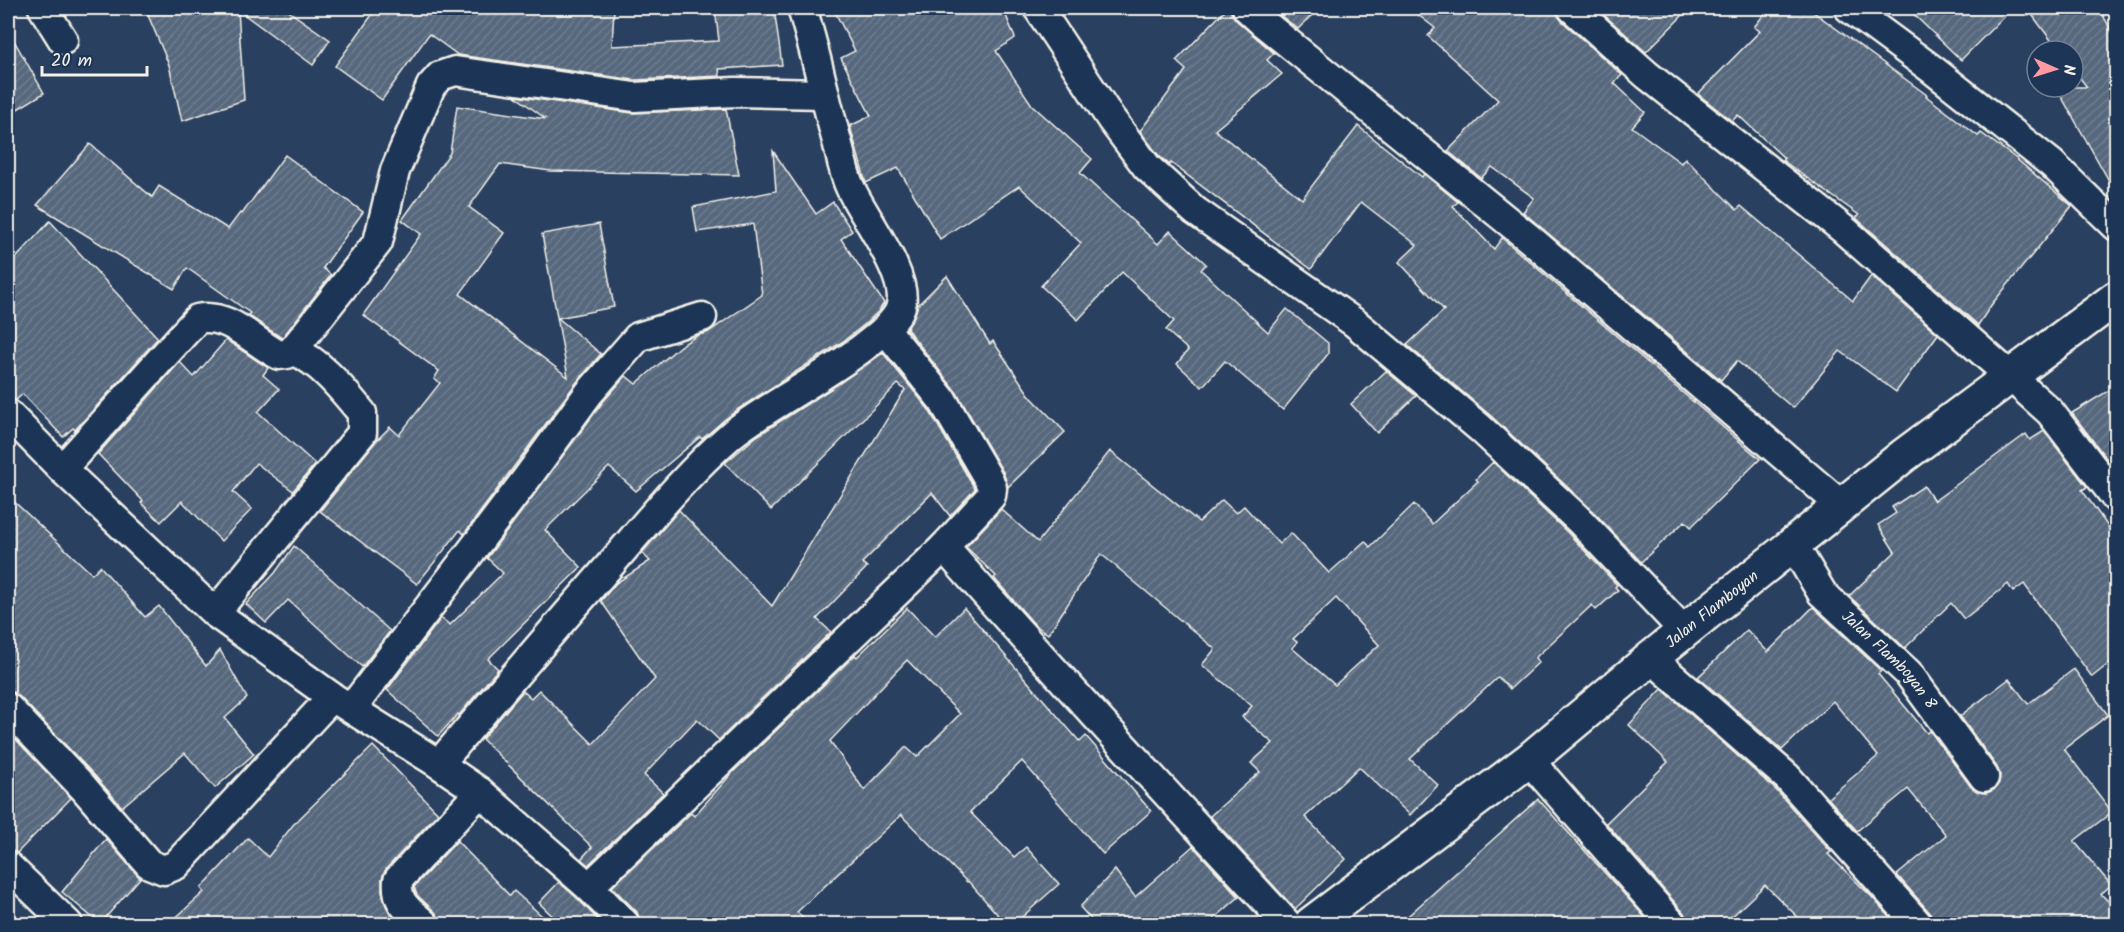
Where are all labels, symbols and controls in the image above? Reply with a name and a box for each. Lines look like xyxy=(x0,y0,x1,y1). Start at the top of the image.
scale bar xyxy=(42,39,147,77)
north arrow xyxy=(2025,39,2085,99)
text: 20 m xyxy=(51,47,92,76)
text: N xyxy=(2056,64,2081,75)
street label: Jalan Flamboyan xyxy=(1660,564,1764,654)
street label: Jalan Flamboyan 8 xyxy=(1836,605,1943,715)

